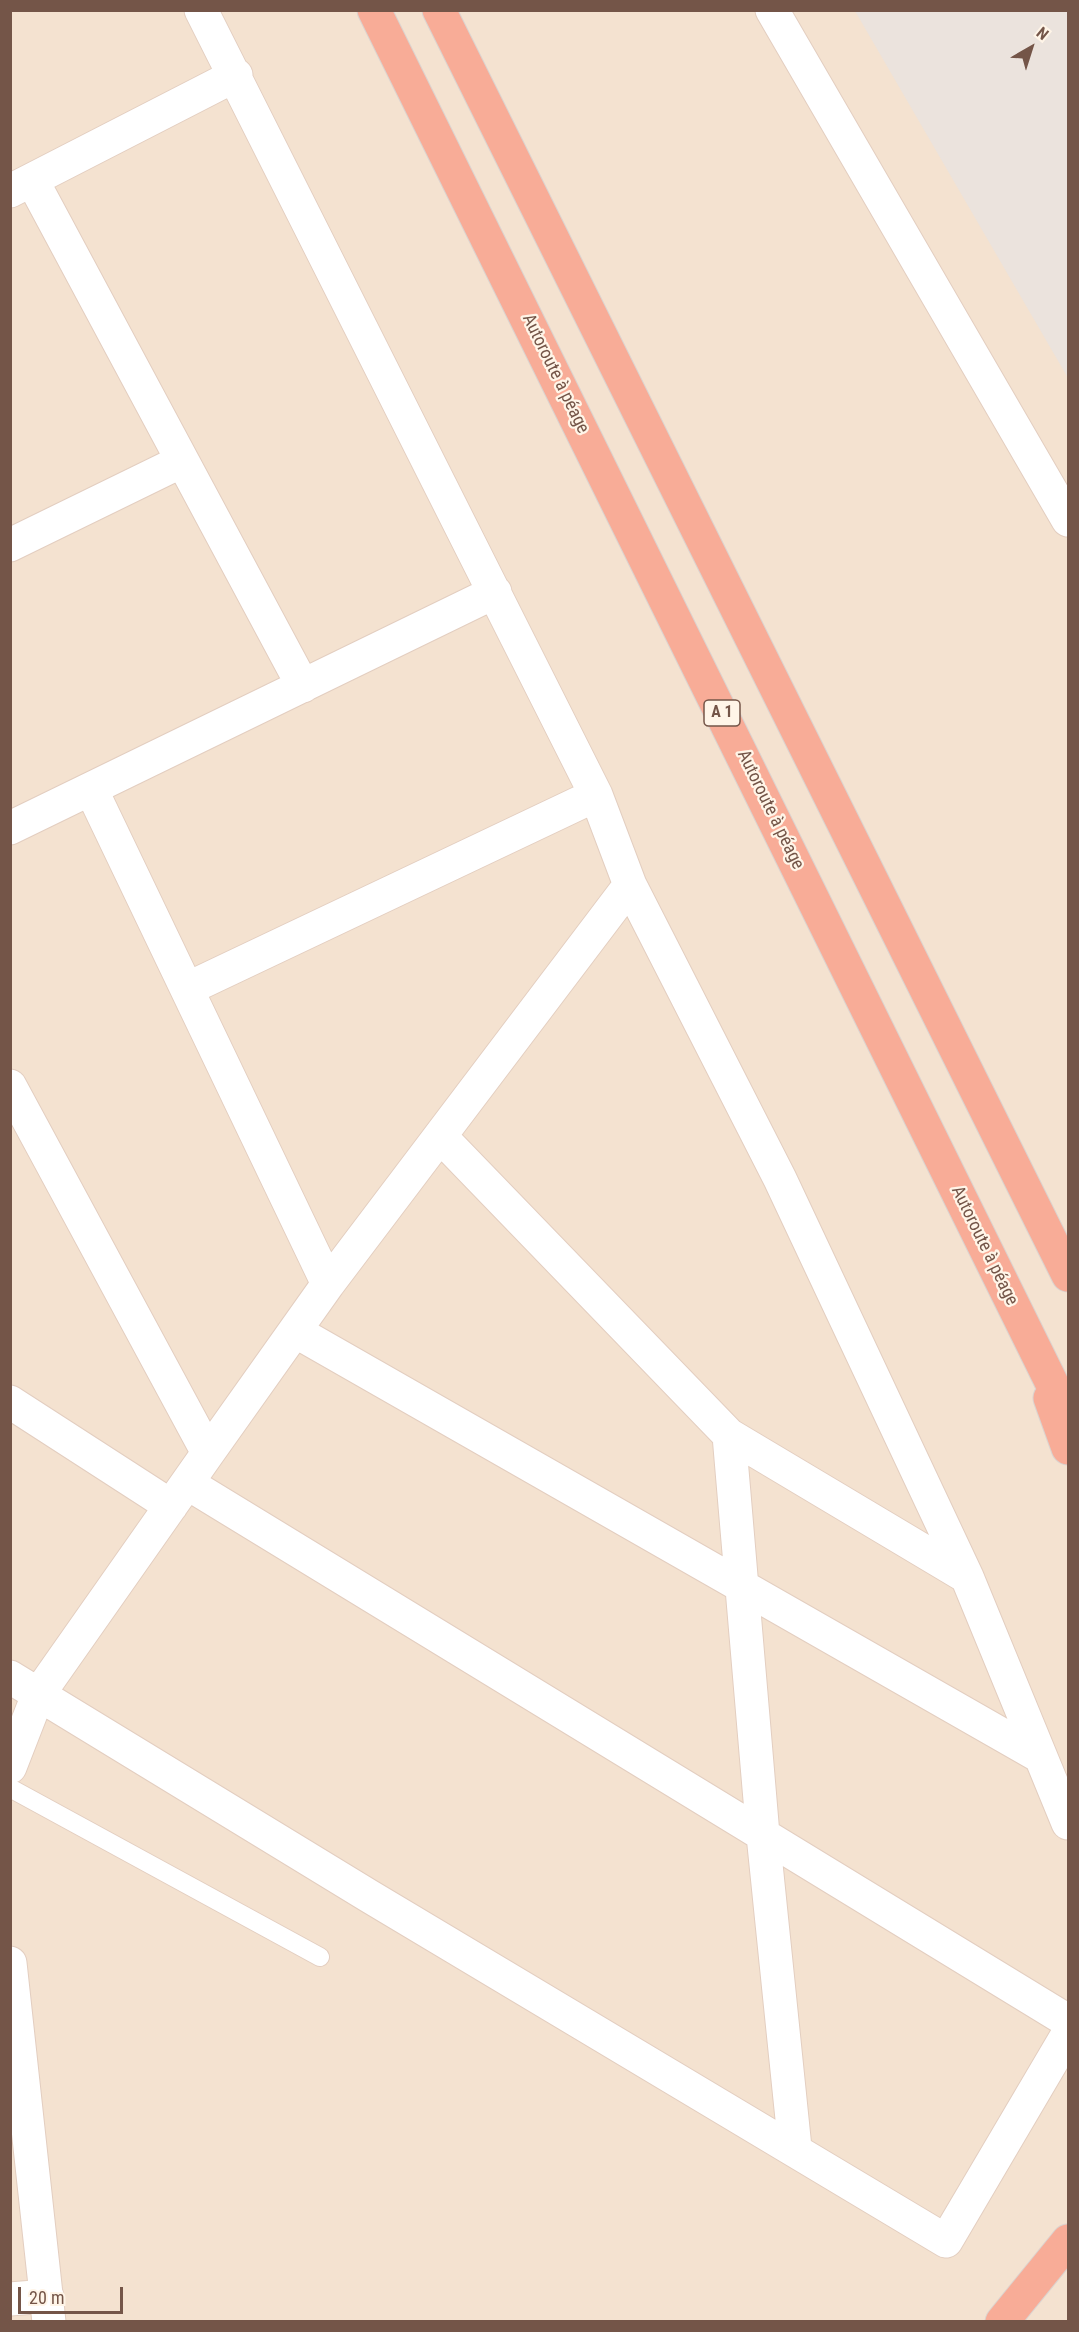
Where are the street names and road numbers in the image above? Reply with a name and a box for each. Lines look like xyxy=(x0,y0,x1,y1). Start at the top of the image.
street label: Autoroute à péage xyxy=(517,311,593,437)
road number: A 1 xyxy=(704,700,740,726)
street label: Autoroute à péage xyxy=(732,747,808,873)
street label: Autoroute à péage xyxy=(946,1183,1022,1309)

